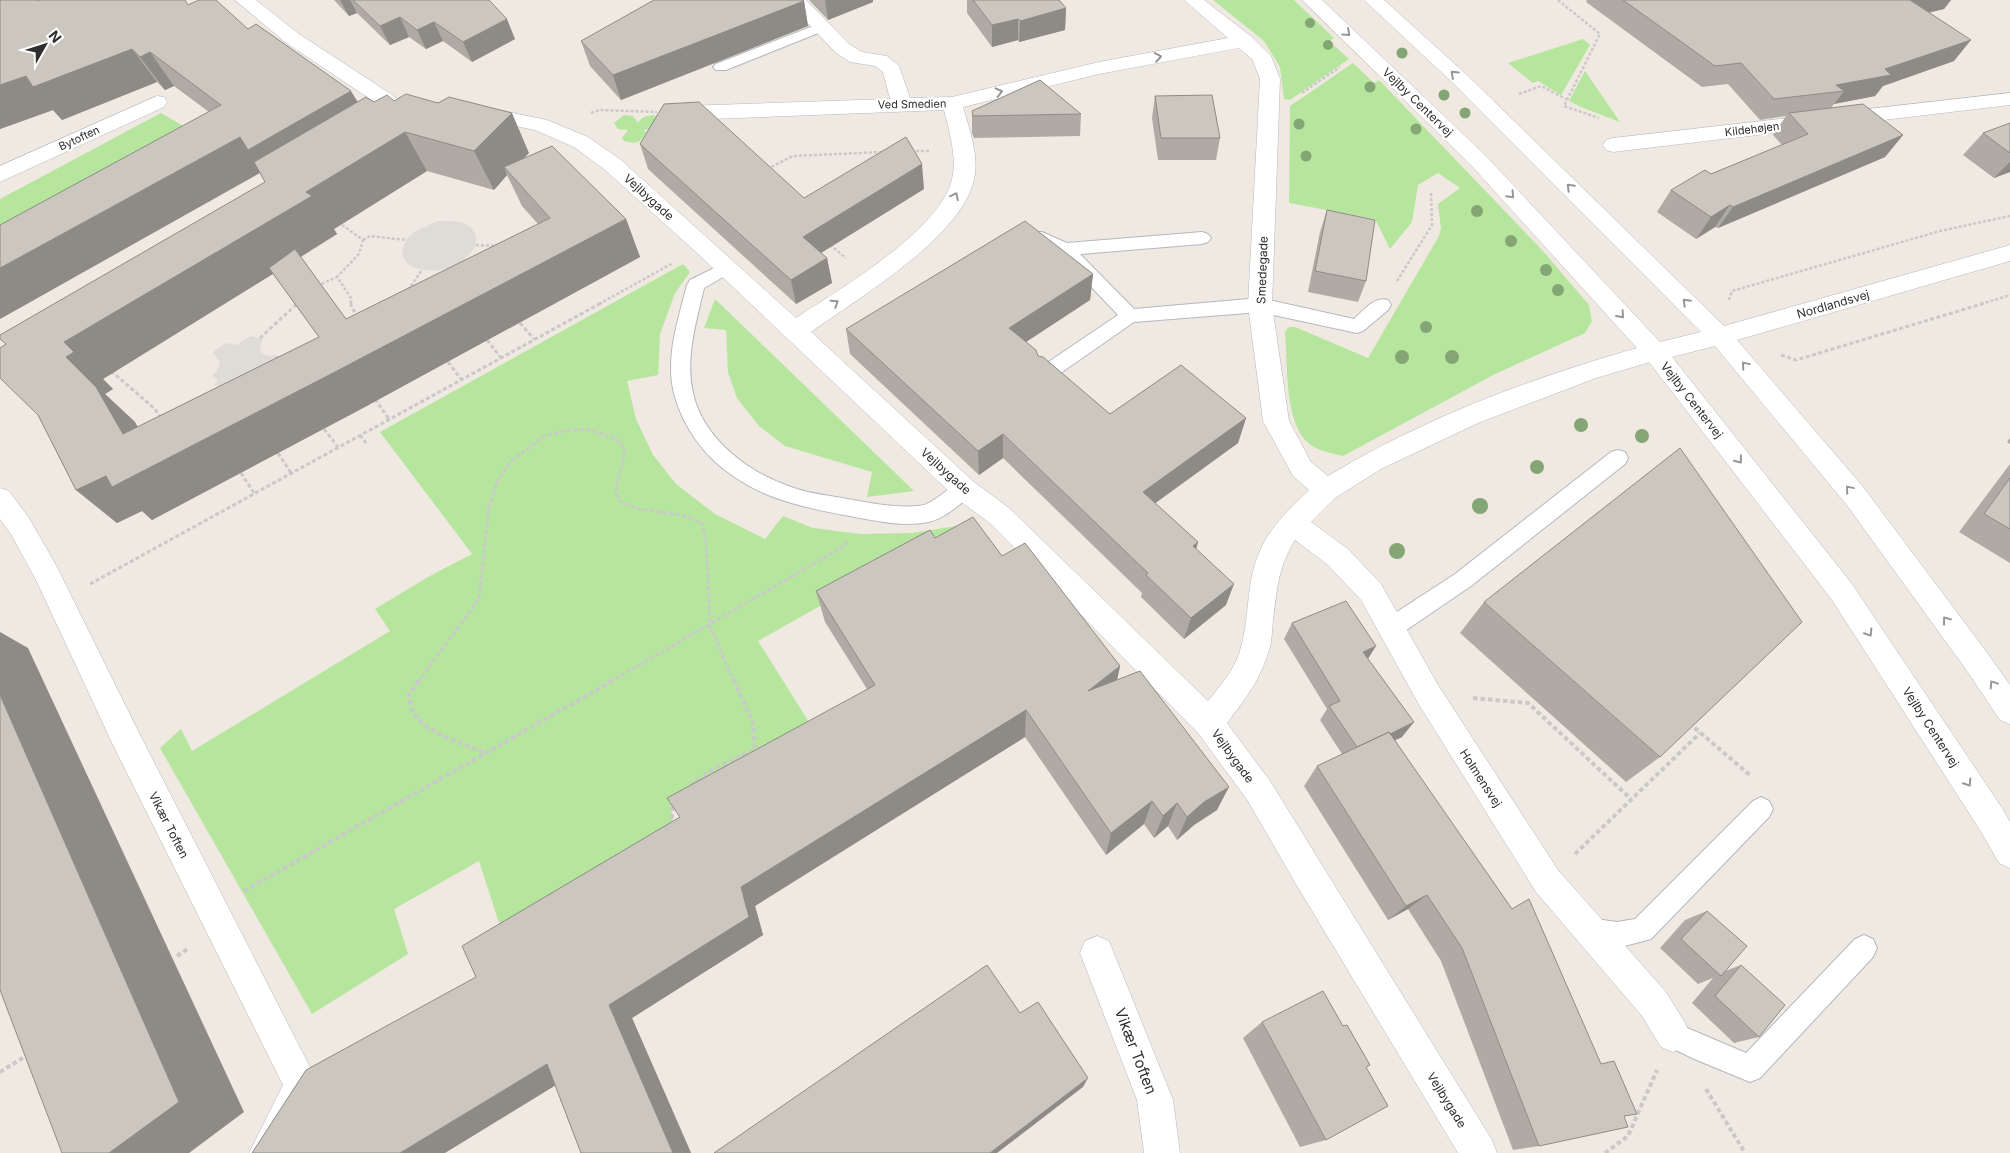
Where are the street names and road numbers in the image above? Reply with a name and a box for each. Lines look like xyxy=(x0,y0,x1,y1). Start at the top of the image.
street label: Vejlby Centervej xyxy=(1380,64,1457,140)
street label: Ved Smedien xyxy=(878,96,946,112)
street label: Kildehøjen xyxy=(1724,119,1780,139)
street label: Bytoften xyxy=(56,122,102,154)
street label: Vejlbygade xyxy=(621,171,677,223)
street label: Smedegade xyxy=(1253,236,1271,304)
street label: Nordlandsvej xyxy=(1795,286,1871,322)
street label: Vejlby Centervej xyxy=(1658,359,1726,441)
street label: Vejlbygade xyxy=(918,445,974,497)
street label: Vejlby Centervej xyxy=(1900,684,1963,770)
street label: Vejlbygade xyxy=(1209,726,1257,786)
street label: Holmensvej xyxy=(1457,746,1505,810)
street label: Vikær Toften xyxy=(146,789,192,861)
street label: Vikær Toften xyxy=(1111,1005,1161,1097)
street label: Vejlbygade xyxy=(1424,1070,1470,1130)

